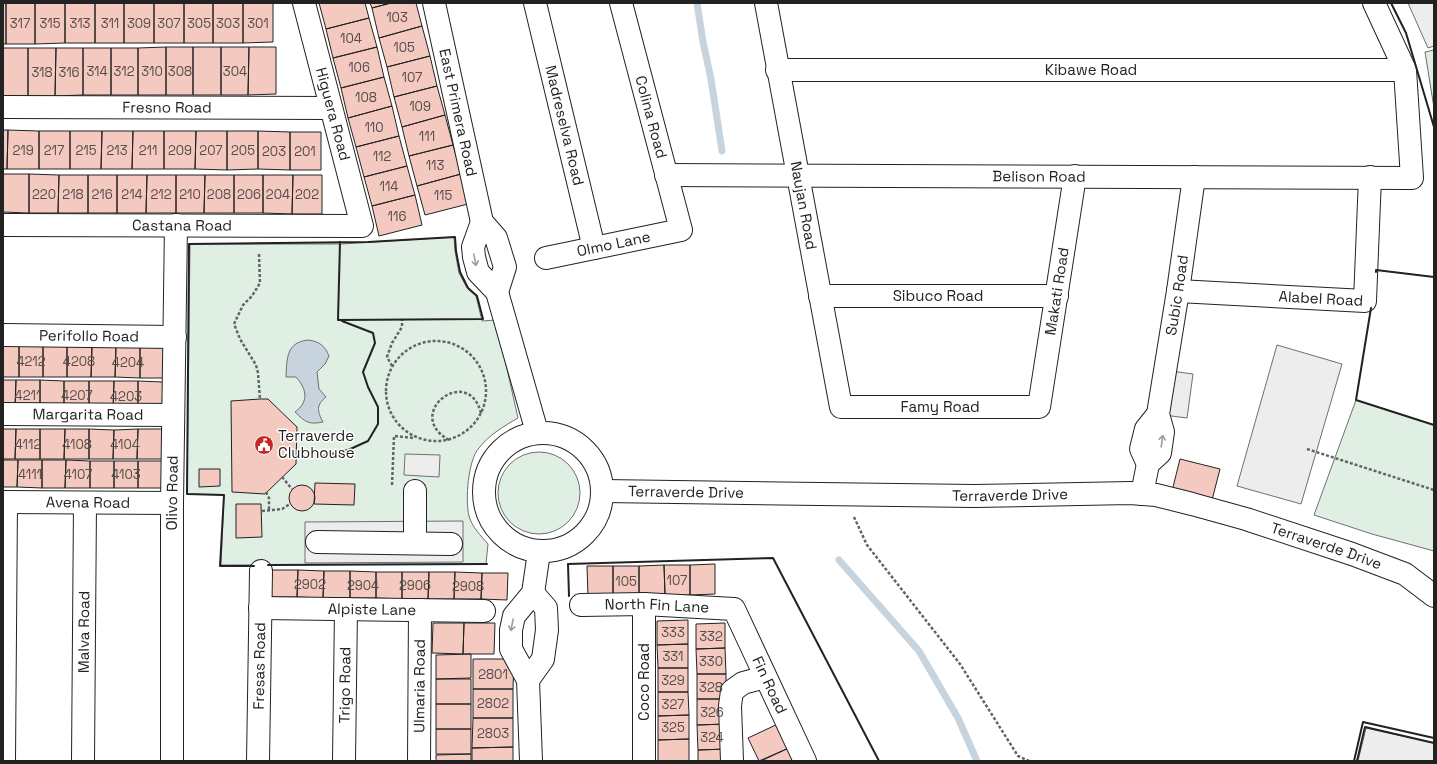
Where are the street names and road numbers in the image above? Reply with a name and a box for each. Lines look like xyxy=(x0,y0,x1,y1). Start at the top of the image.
street label: East Primera Road xyxy=(435,47,482,178)
street label: Kibawe Road xyxy=(1045,60,1137,79)
street label: Madreselva Road xyxy=(541,63,589,187)
street label: Higuera Road xyxy=(312,65,355,163)
street label: Colina Road xyxy=(631,73,672,160)
street label: Fresno Road xyxy=(122,97,212,117)
street label: Naujan Road xyxy=(787,160,822,251)
street label: Belison Road xyxy=(992,166,1086,186)
street label: Castana Road xyxy=(132,215,232,235)
street label: Olmo Lane xyxy=(575,227,652,260)
street label: Makati Road xyxy=(1040,246,1073,337)
street label: Subic Road xyxy=(1161,254,1192,337)
street label: Sibuco Road xyxy=(893,286,983,305)
street label: Alabel Road xyxy=(1278,286,1364,310)
street label: Perifollo Road xyxy=(39,325,139,346)
street label: Famy Road xyxy=(900,397,980,416)
street label: Margarita Road xyxy=(33,404,143,424)
street label: Olivo Road xyxy=(162,455,182,531)
street label: Terraverde Drive xyxy=(628,481,744,502)
street label: Terraverde Drive xyxy=(952,484,1068,505)
street label: Avena Road xyxy=(46,492,130,512)
street label: Terraverde Drive xyxy=(1269,518,1385,573)
street label: Malva Road xyxy=(74,591,93,673)
street label: North Fin Lane xyxy=(605,594,710,617)
street label: Alpiste Lane xyxy=(328,599,417,619)
street label: Fresas Road xyxy=(249,622,269,710)
street label: Ulmaria Road xyxy=(409,639,429,733)
street label: Coco Road xyxy=(634,643,653,721)
street label: Trigo Road xyxy=(334,647,355,723)
street label: Fin Road xyxy=(748,653,792,717)

